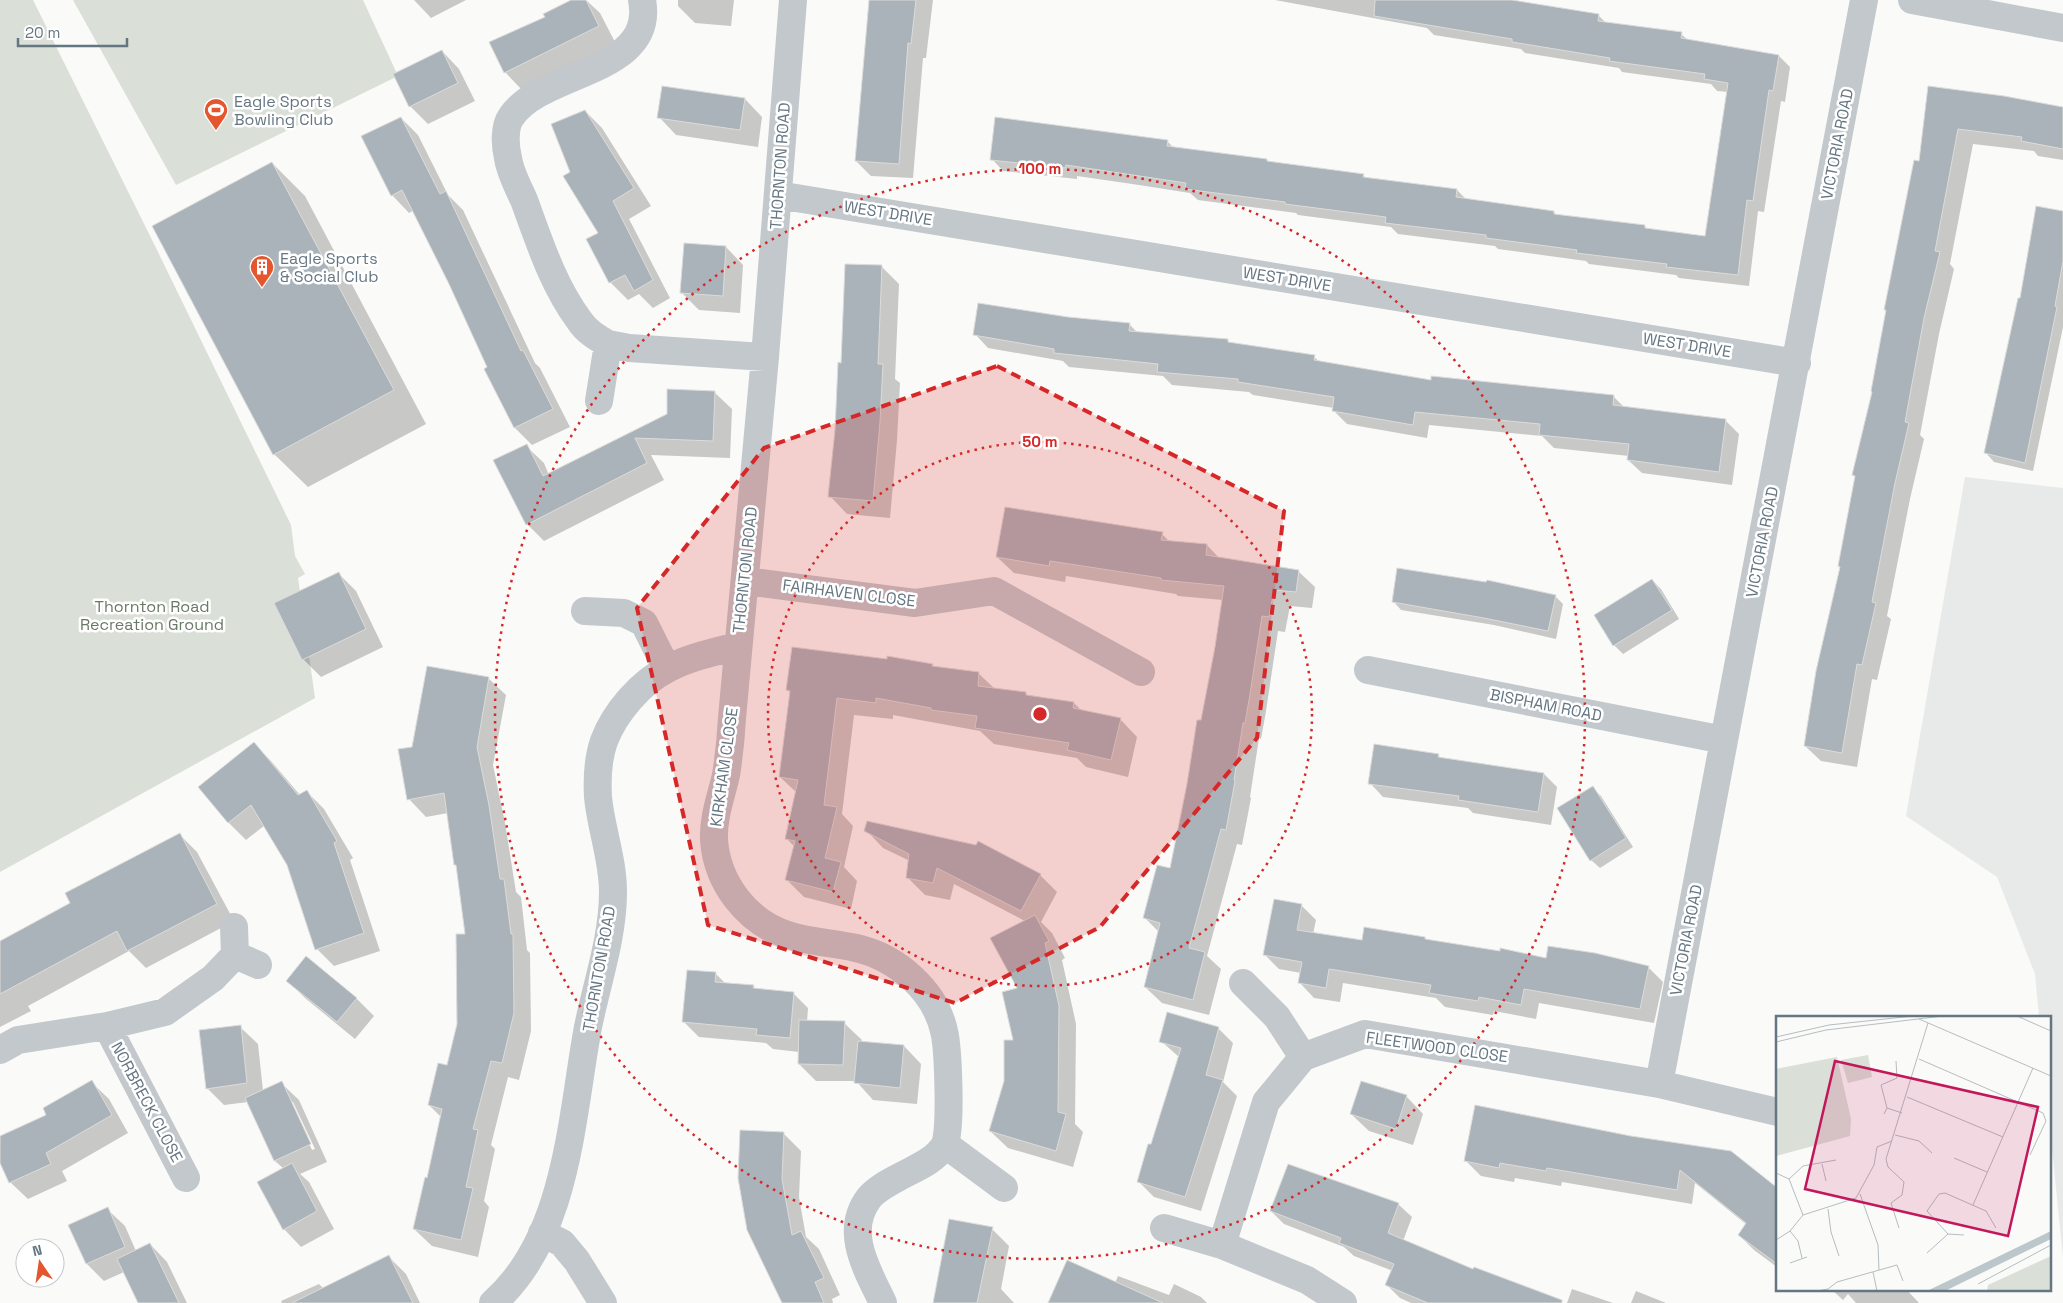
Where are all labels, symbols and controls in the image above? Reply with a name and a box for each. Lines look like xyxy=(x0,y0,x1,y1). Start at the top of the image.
scale bar xyxy=(18,15,126,47)
text: 20 m xyxy=(25,23,60,42)
street label: VICTORIA ROAD xyxy=(1816,87,1858,201)
place label: Eagle Sports Bowling Club xyxy=(234,91,333,130)
sports icon: Eagle Sports Bowling Club xyxy=(203,97,229,131)
street label: THORNTON ROAD xyxy=(765,102,795,230)
text: 100 m xyxy=(1019,159,1061,178)
street label: WEST DRIVE xyxy=(842,196,934,230)
place label: Eagle Sports & Social Club xyxy=(280,248,378,287)
building icon: Eagle Sports & Social Club xyxy=(249,254,275,288)
street label: WEST DRIVE xyxy=(1241,262,1333,296)
street label: WEST DRIVE xyxy=(1641,328,1733,362)
text: 50 m xyxy=(1022,432,1058,451)
street label: VICTORIA ROAD xyxy=(1741,485,1783,599)
street label: THORNTON ROAD xyxy=(728,506,762,634)
street label: FAIRHAVEN CLOSE xyxy=(781,574,917,612)
park label: Thornton Road Recreation Ground xyxy=(80,596,224,635)
street label: BISPHAM ROAD xyxy=(1488,684,1604,726)
centre of rings xyxy=(1031,705,1049,723)
street label: KIRKHAM CLOSE xyxy=(705,706,743,828)
street label: VICTORIA ROAD xyxy=(1665,883,1707,997)
street label: THORNTON ROAD xyxy=(578,905,620,1033)
inset map xyxy=(1776,1016,2050,1290)
street label: FLEETWOOD CLOSE xyxy=(1365,1027,1509,1067)
street label: NORBRECK CLOSE xyxy=(106,1038,188,1166)
north arrow xyxy=(15,1238,65,1288)
text: N xyxy=(30,1241,44,1260)

